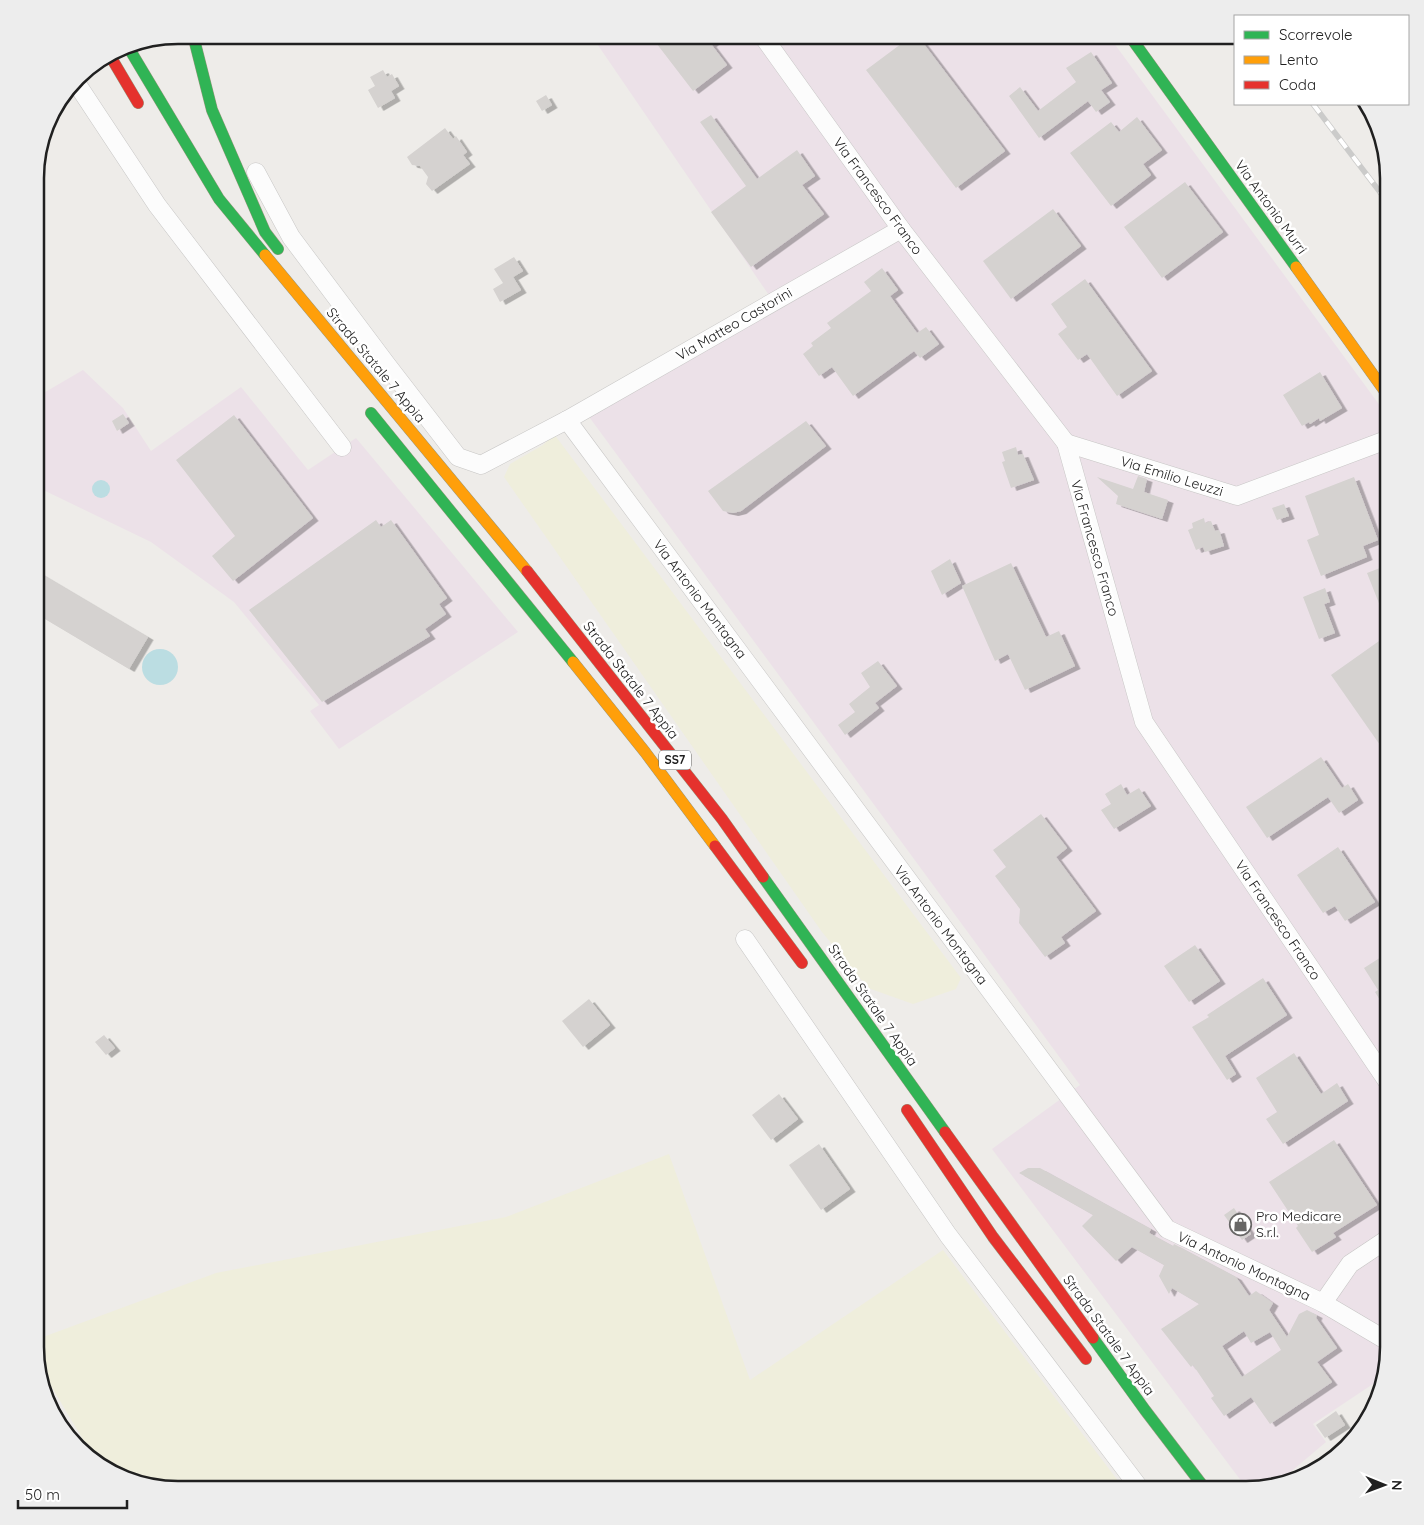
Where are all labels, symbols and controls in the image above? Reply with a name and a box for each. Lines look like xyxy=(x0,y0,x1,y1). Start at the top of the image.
legend xyxy=(1234,15,1409,105)
text: Scorrevole xyxy=(1279,25,1353,44)
text: Lento xyxy=(1279,50,1318,69)
text: Coda xyxy=(1279,75,1316,94)
street label: Via Francesco Franco xyxy=(829,134,927,258)
street label: Via Antonio Murri xyxy=(1231,157,1311,257)
street label: Via Matteo Castorini xyxy=(673,283,795,365)
street label: Strada Statale 7 Appia xyxy=(323,304,429,426)
street label: Via Emilio Leuzzi xyxy=(1118,452,1226,500)
street label: Via Francesco Franco xyxy=(1067,478,1123,618)
street label: Via Antonio Montagna xyxy=(649,536,751,662)
street label: Strada Statale 7 Appia xyxy=(579,617,683,743)
road number: SS7 xyxy=(659,750,691,770)
street label: Via Francesco Franco xyxy=(1231,857,1325,983)
street label: Via Antonio Montagna xyxy=(890,862,992,988)
street label: Strada Statale 7 Appia xyxy=(824,941,922,1069)
place label: Pro Medicare S.r.l. xyxy=(1256,1207,1341,1241)
shop icon: Pro Medicare S.r.l. xyxy=(1228,1212,1252,1236)
street label: Via Antonio Montagna xyxy=(1175,1227,1313,1305)
street label: Strada Statale 7 Appia xyxy=(1059,1271,1159,1399)
north arrow xyxy=(1359,1460,1409,1510)
scale bar xyxy=(18,1478,126,1510)
text: N xyxy=(1388,1480,1406,1491)
text: 50 m xyxy=(25,1485,60,1504)

